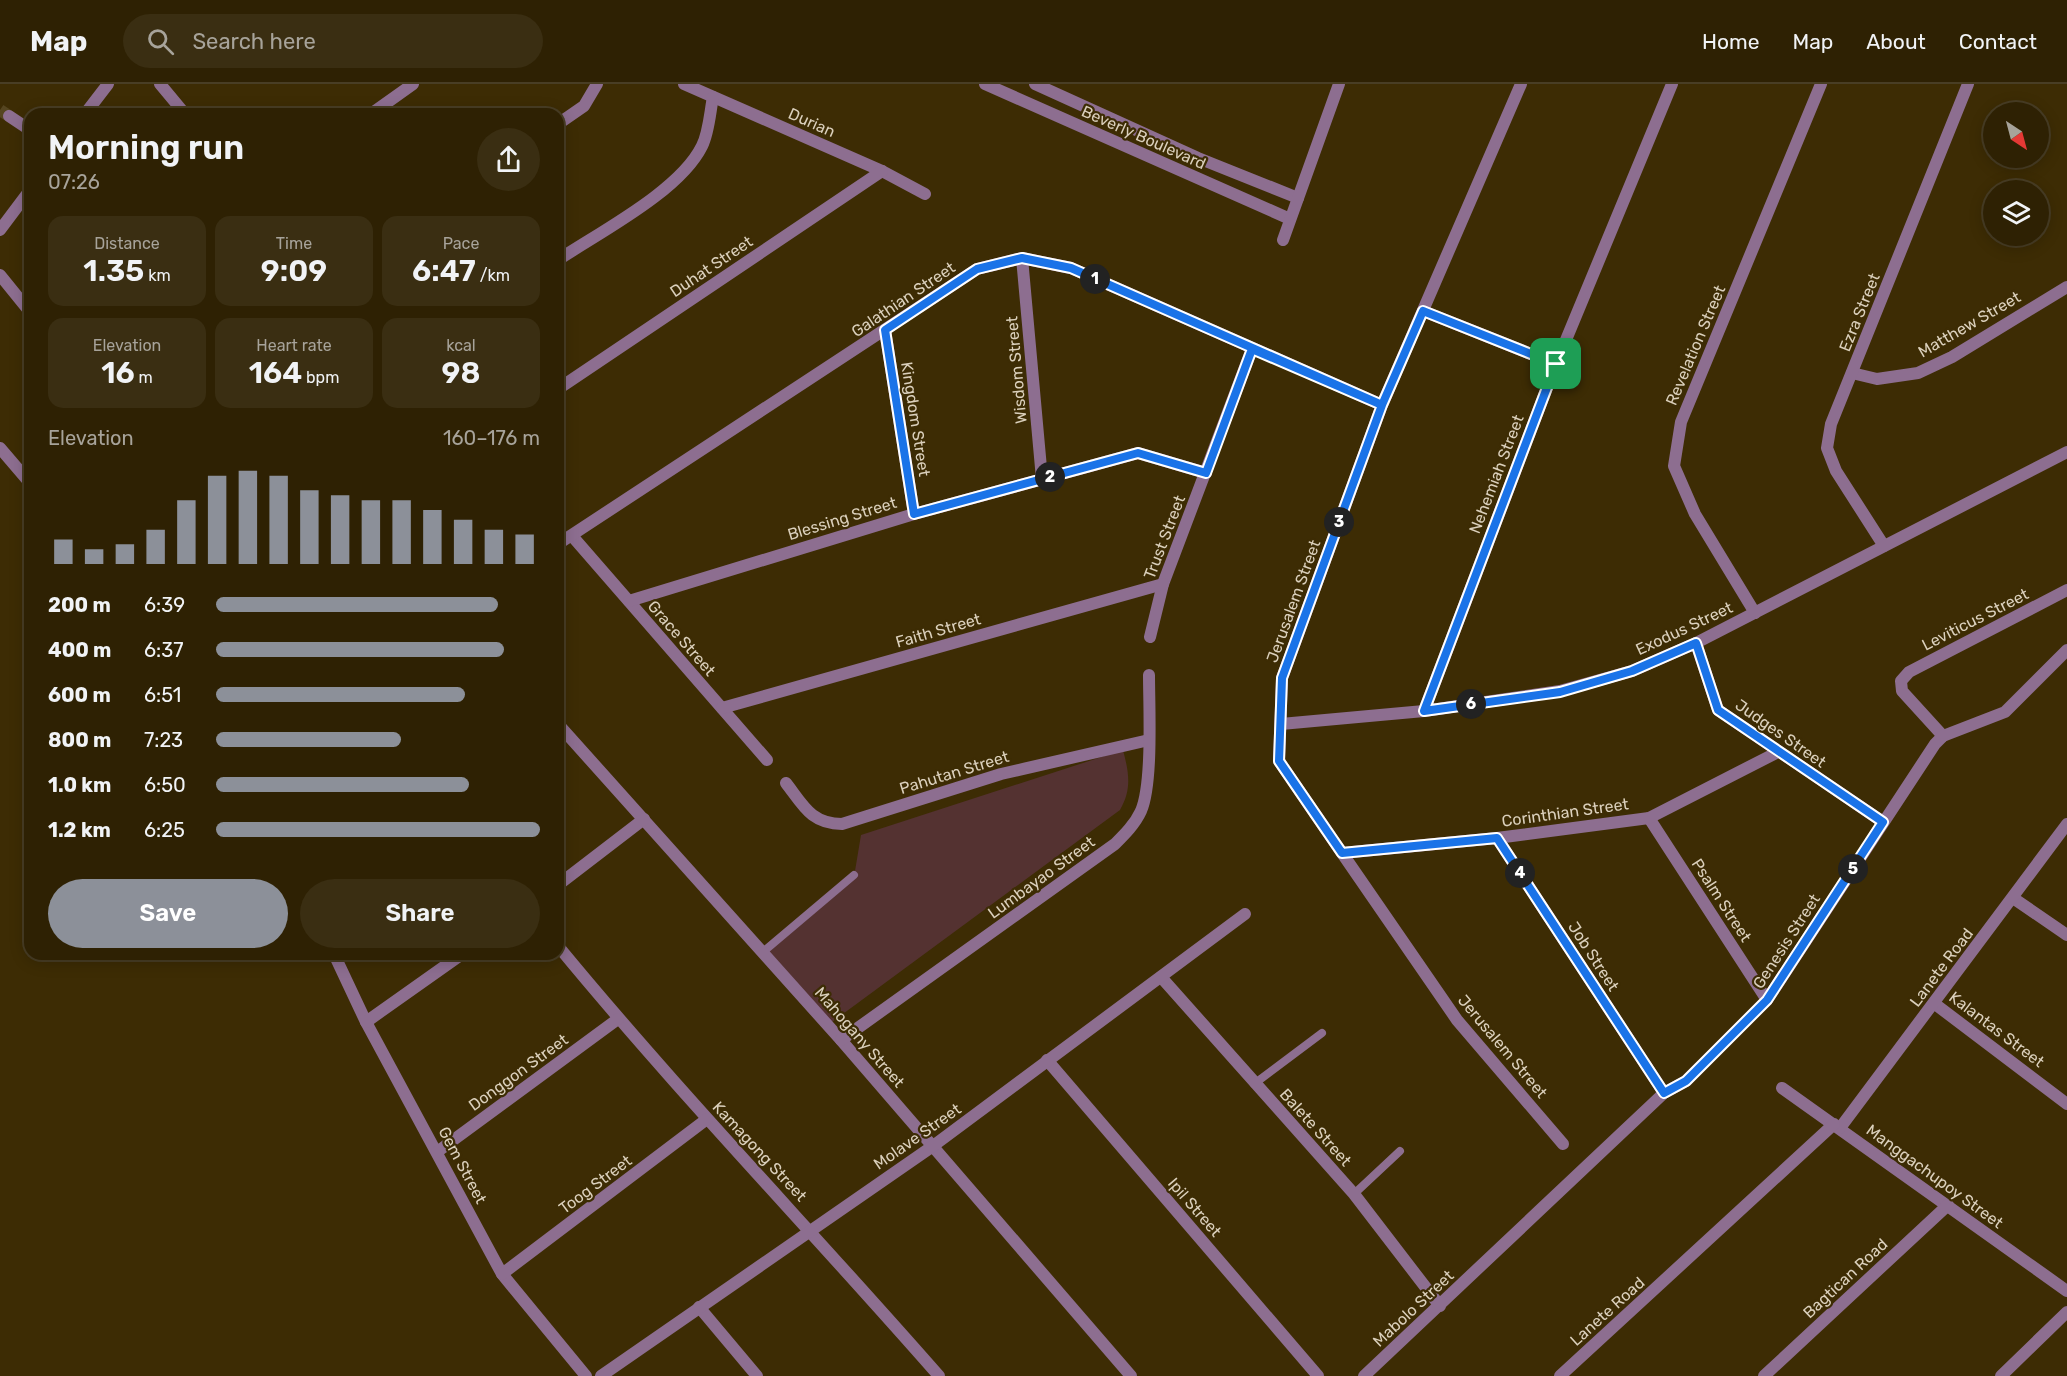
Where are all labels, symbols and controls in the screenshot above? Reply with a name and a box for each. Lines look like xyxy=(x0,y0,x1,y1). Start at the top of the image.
search box xyxy=(123,14,543,68)
text: Map xyxy=(30,25,87,58)
icon: search xyxy=(144,25,177,58)
text: Search here xyxy=(192,28,316,55)
text: Home xyxy=(1702,29,1759,54)
text: Map xyxy=(1792,29,1833,54)
text: About xyxy=(1866,29,1926,54)
text: Contact xyxy=(1959,29,2037,54)
street label: Beverly Boulevard xyxy=(1079,102,1209,173)
north arrow xyxy=(1983,102,2049,168)
map controls xyxy=(1983,102,2049,246)
street label: Durian xyxy=(785,104,838,141)
text: Morning run xyxy=(48,128,244,167)
button: share xyxy=(477,128,540,191)
text: 07:26 xyxy=(48,170,100,194)
button: layers xyxy=(1983,180,2049,246)
street label: Duhat Street xyxy=(666,232,756,301)
text: Distance xyxy=(94,234,160,253)
text: Time xyxy=(276,234,312,253)
text: Pace xyxy=(443,234,479,253)
text: 1.35 xyxy=(83,253,144,289)
text: 9:09 xyxy=(261,253,327,289)
text: 6:47 xyxy=(412,253,476,289)
street label: Galathian Street xyxy=(848,258,959,341)
pin: 1 xyxy=(1080,264,1110,294)
text: km xyxy=(144,266,171,285)
text: /km xyxy=(476,266,510,285)
text: 1 xyxy=(1091,269,1099,288)
street label: Ezra Street xyxy=(1835,270,1884,354)
street label: Revelation Street xyxy=(1662,282,1729,408)
street label: Matthew Street xyxy=(1915,287,2024,361)
street label: Wisdom Street xyxy=(1002,315,1031,425)
text: Elevation xyxy=(93,336,161,355)
text: Heart rate xyxy=(256,336,332,355)
text: kcal xyxy=(446,336,476,355)
pin xyxy=(1530,338,1581,389)
icon: arrive xyxy=(1539,347,1572,380)
text: 16 xyxy=(101,355,135,391)
text: 164 xyxy=(249,355,302,391)
text: 98 xyxy=(442,355,480,391)
street label: Kingdom Street xyxy=(897,360,934,478)
text: m xyxy=(135,368,153,387)
text: bpm xyxy=(302,368,339,387)
street label: Nehemiah Street xyxy=(1465,412,1528,536)
text: Elevation xyxy=(48,426,134,450)
text: 160–176 m xyxy=(443,426,540,450)
pin: 2 xyxy=(1035,462,1065,492)
text: 2 xyxy=(1045,467,1055,486)
street label: Blessing Street xyxy=(785,493,899,544)
street label: Trust Street xyxy=(1140,493,1189,582)
pin: 3 xyxy=(1324,507,1354,537)
text: 3 xyxy=(1334,512,1344,531)
street label: Jerusalem Street xyxy=(1262,537,1324,665)
street label: Leviticus Street xyxy=(1919,584,2032,655)
text: 200 m xyxy=(48,593,111,617)
text: 6:39 xyxy=(144,593,185,617)
street label: Grace Street xyxy=(644,597,720,680)
street label: Exodus Street xyxy=(1633,598,1736,659)
street label: Faith Street xyxy=(893,609,983,652)
text: 400 m xyxy=(48,638,111,662)
text: 6:37 xyxy=(144,638,183,662)
text: 600 m xyxy=(48,683,111,707)
text: 6:51 xyxy=(144,683,181,707)
pin: 6 xyxy=(1456,689,1486,719)
text: 6 xyxy=(1466,694,1476,713)
street label: Judges Street xyxy=(1732,695,1830,772)
text: 800 m xyxy=(48,728,111,752)
text: 7:23 xyxy=(144,728,183,752)
street label: Pahutan Street xyxy=(897,747,1011,798)
text: 1.0 km xyxy=(48,773,111,797)
text: 6:50 xyxy=(144,773,186,797)
street label: Corinthian Street xyxy=(1500,794,1630,831)
text: 1.2 km xyxy=(48,818,111,842)
text: 6:25 xyxy=(144,818,185,842)
street label: Lumbayao Street xyxy=(984,832,1098,923)
pin: 5 xyxy=(1838,854,1868,884)
street label: Psalm Street xyxy=(1688,855,1756,946)
pin: 4 xyxy=(1505,858,1535,888)
text: 5 xyxy=(1848,859,1858,878)
text: 4 xyxy=(1515,863,1525,882)
button: Save xyxy=(48,879,288,948)
button: Share xyxy=(300,879,540,948)
street label: Genesis Street xyxy=(1749,890,1824,992)
street label: Job Street xyxy=(1564,918,1623,995)
street label: Lanete Road xyxy=(1906,924,1977,1010)
street label: Mahogany Street xyxy=(811,983,908,1091)
street label: Kalantas Street xyxy=(1945,987,2048,1071)
street label: Jerusalem Street xyxy=(1454,991,1551,1102)
street label: Donggon Street xyxy=(465,1030,572,1115)
street label: Balete Street xyxy=(1276,1085,1355,1170)
street label: Kamagong Street xyxy=(709,1097,811,1205)
street label: Molave Street xyxy=(870,1099,965,1173)
street label: Manggachupoy Street xyxy=(1863,1120,2007,1232)
street label: Gem Street xyxy=(434,1124,491,1207)
street label: Toog Street xyxy=(555,1151,635,1218)
street label: Ipil Street xyxy=(1164,1174,1225,1241)
street label: Bagtican Road xyxy=(1799,1234,1891,1322)
street label: Mabolo Street xyxy=(1369,1266,1458,1351)
street label: Lanete Road xyxy=(1566,1273,1648,1350)

